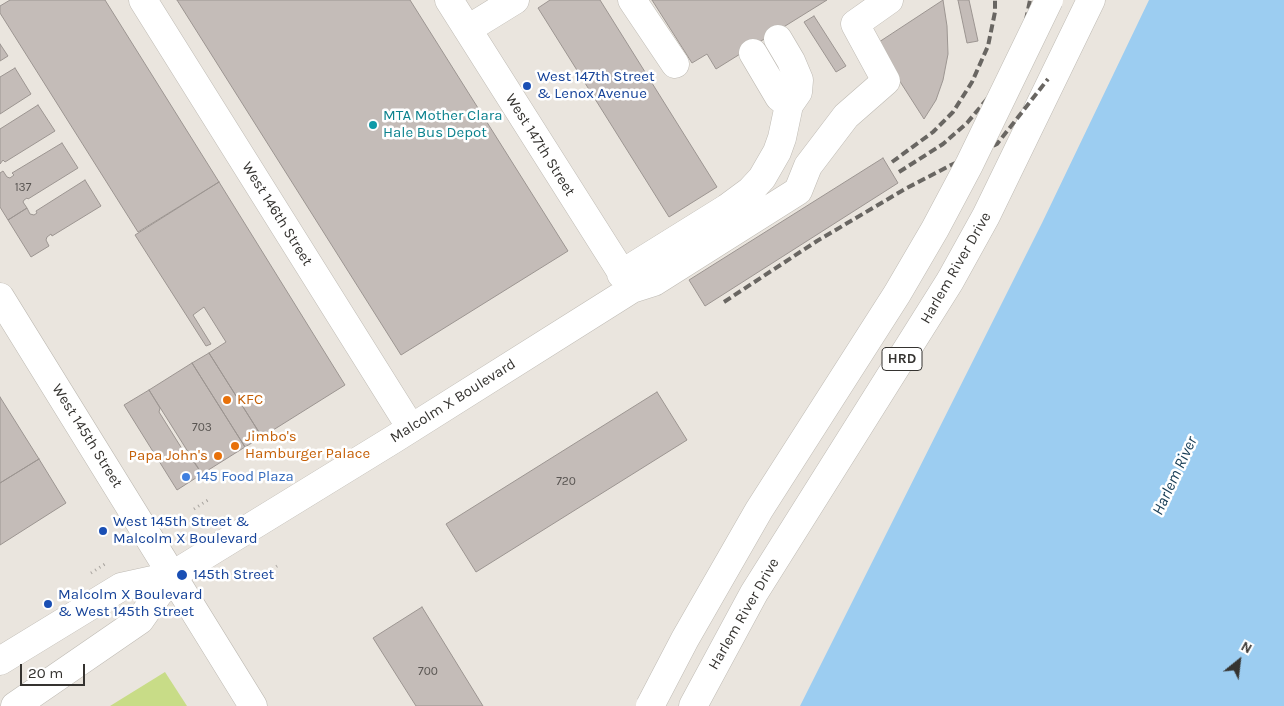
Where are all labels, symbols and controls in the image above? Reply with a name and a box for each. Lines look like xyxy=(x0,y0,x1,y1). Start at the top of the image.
place label: West 147th Street & Lenox Avenue xyxy=(537,68,655,103)
marker: West 147th Street & Lenox Avenue xyxy=(521,80,533,92)
street label: West 147th Street xyxy=(501,90,579,200)
place label: MTA Mother Clara Hale Bus Depot xyxy=(383,107,502,142)
marker: MTA Mother Clara Hale Bus Depot xyxy=(367,119,379,131)
street label: West 146th Street xyxy=(238,159,316,269)
house number: 137 xyxy=(15,181,31,195)
street label: Harlem River Drive xyxy=(917,209,995,327)
road number: HRD xyxy=(882,348,922,370)
street label: Malcolm X Boulevard xyxy=(387,355,519,447)
street label: West 145th Street xyxy=(48,381,126,491)
place label: KFC xyxy=(237,391,263,409)
marker: KFC xyxy=(221,394,233,406)
house number: 703 xyxy=(192,421,212,435)
place label: Jimbo's Hamburger Palace xyxy=(245,428,370,463)
water label: Harlem River xyxy=(1148,434,1202,518)
marker: Jimbo's Hamburger Palace xyxy=(229,440,241,452)
place label: Papa John's xyxy=(129,447,208,465)
marker: Papa John's xyxy=(212,450,224,462)
place label: 145 Food Plaza xyxy=(196,468,294,486)
marker: 145 Food Plaza xyxy=(180,471,192,483)
house number: 720 xyxy=(556,475,576,489)
place label: West 145th Street & Malcolm X Boulevard xyxy=(113,513,258,548)
marker: West 145th Street & Malcolm X Boulevard xyxy=(97,525,109,537)
street label: Harlem River Drive xyxy=(705,555,783,673)
place label: 145th Street xyxy=(193,566,274,584)
marker: 145th Street xyxy=(175,568,189,582)
place label: Malcolm X Boulevard & West 145th Street xyxy=(58,586,203,621)
marker: Malcolm X Boulevard & West 145th Street xyxy=(42,598,54,610)
north arrow xyxy=(1214,636,1264,686)
text: N xyxy=(1238,638,1255,657)
scale bar xyxy=(22,654,88,686)
text: 20 m xyxy=(28,664,63,682)
house number: 700 xyxy=(418,665,438,679)

